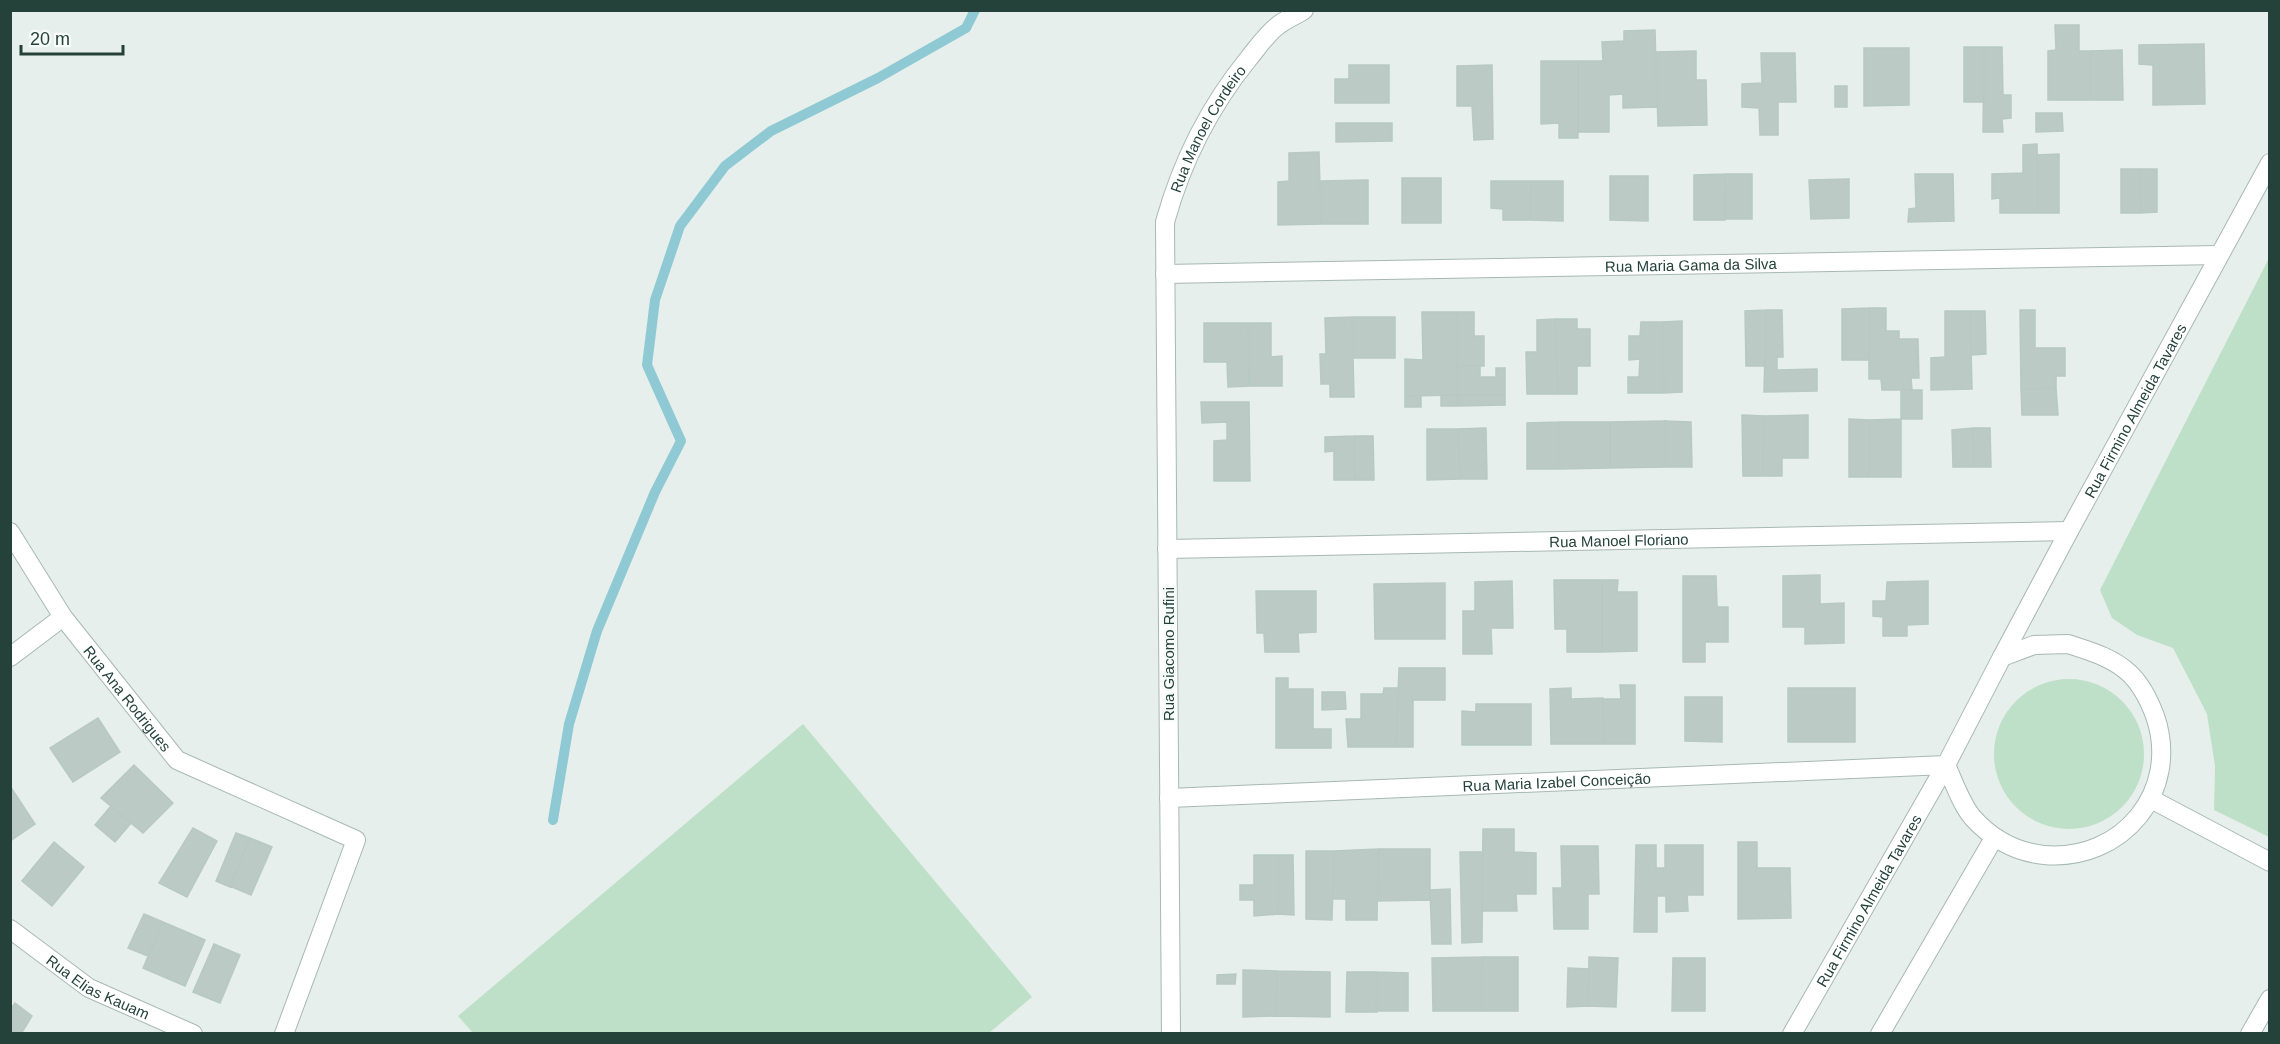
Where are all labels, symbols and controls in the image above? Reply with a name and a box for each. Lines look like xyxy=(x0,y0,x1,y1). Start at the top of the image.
scale bar xyxy=(21,18,123,56)
text: 20 m xyxy=(30,29,70,49)
street label: Rua Manoel Cordeiro xyxy=(1166,62,1249,195)
street label: Rua Maria Gama da Silva xyxy=(1605,254,1778,275)
street label: Rua Firmino Almeida Tavares xyxy=(2080,321,2189,500)
street label: Rua Manoel Floriano xyxy=(1549,530,1689,550)
street label: Rua Giacomo Rufini xyxy=(1160,587,1177,721)
street label: Rua Ana Rodrigues xyxy=(81,642,175,754)
street label: Rua Maria Izabel Conceição xyxy=(1462,769,1651,794)
street label: Rua Firmino Almeida Tavares xyxy=(1813,811,1925,990)
street label: Rua Elias Kauam xyxy=(43,951,152,1022)

